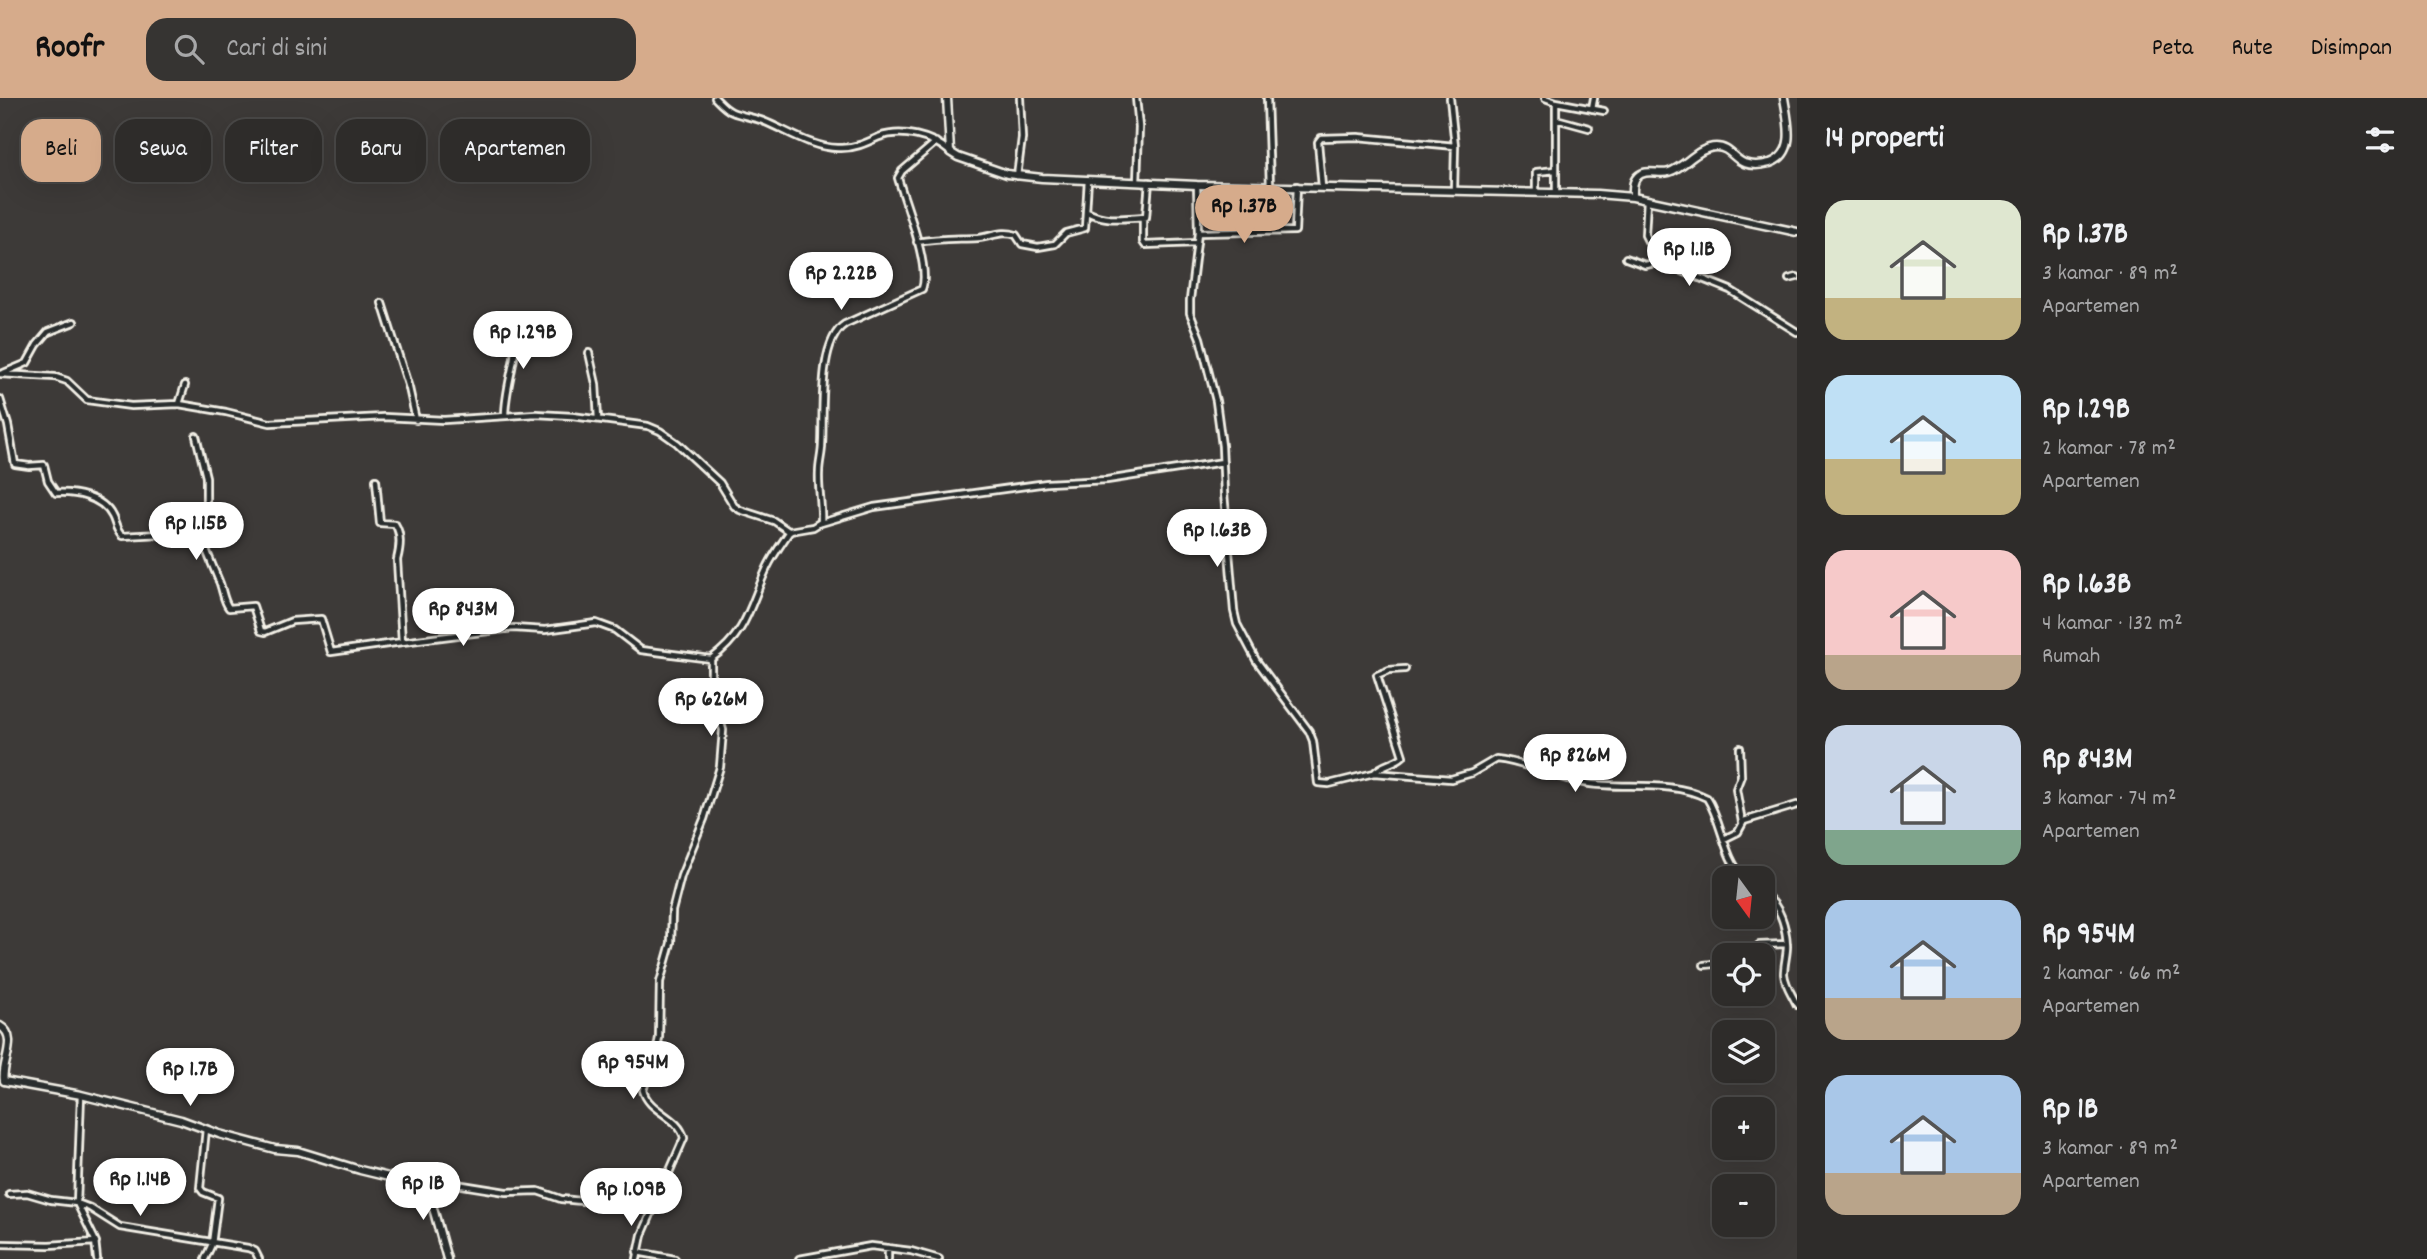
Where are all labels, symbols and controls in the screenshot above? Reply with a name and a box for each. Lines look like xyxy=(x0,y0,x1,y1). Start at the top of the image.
search box xyxy=(146,18,636,81)
text: Roofr xyxy=(35,26,104,73)
icon: search xyxy=(170,30,208,68)
text: Cari di sini xyxy=(226,31,327,68)
text: Peta xyxy=(2152,32,2193,66)
text: Rute xyxy=(2231,32,2273,66)
text: Disimpan xyxy=(2311,32,2392,66)
chip: Beli xyxy=(21,119,101,182)
chip: Sewa xyxy=(115,119,211,182)
chip: Filter xyxy=(225,119,322,182)
chip: Baru xyxy=(336,119,426,182)
chip: Apartemen xyxy=(440,119,590,182)
text: 14 properti xyxy=(1825,119,1944,162)
icon: filters xyxy=(2361,121,2399,159)
pin: Rp 1.37B xyxy=(1172,186,1316,245)
text: Rp 1.37B xyxy=(1211,191,1277,224)
text: Rp 1.37B xyxy=(2042,215,2128,258)
pin: Rp 1.1B xyxy=(1624,228,1754,288)
icon: home xyxy=(1881,228,1965,312)
text: Rp 1.1B xyxy=(1663,234,1715,267)
pin: Rp 2.22B xyxy=(769,252,913,312)
text: Rp 2.22B xyxy=(805,258,877,291)
text: 3 kamar · 89 m² xyxy=(2042,258,2178,291)
text: Apartemen xyxy=(2042,291,2140,324)
pin: Rp 1.29B xyxy=(451,312,595,371)
text: Rp 1.29B xyxy=(489,317,557,350)
text: Rp 1.29B xyxy=(2042,390,2130,433)
icon: home xyxy=(1881,403,1965,487)
text: 2 kamar · 78 m² xyxy=(2042,433,2176,466)
text: Apartemen xyxy=(2042,466,2140,499)
pin: Rp 1.15B xyxy=(124,503,268,562)
text: Rp 1.15B xyxy=(165,508,227,541)
pin: Rp 1.63B xyxy=(1145,510,1289,569)
text: Rp 1.63B xyxy=(1183,515,1251,548)
text: Rp 1.63B xyxy=(2042,565,2131,608)
icon: home xyxy=(1881,578,1965,662)
pin: Rp 843M xyxy=(398,588,528,648)
text: Rp 843M xyxy=(428,594,498,627)
text: 4 kamar · 132 m² xyxy=(2042,608,2183,641)
text: Rumah xyxy=(2042,641,2100,674)
pin: Rp 626M xyxy=(646,678,776,738)
text: Rp 626M xyxy=(674,684,748,717)
pin: Rp 826M xyxy=(1510,734,1640,794)
text: Rp 826M xyxy=(1539,740,1611,773)
text: Rp 843M xyxy=(2042,740,2133,783)
icon: home xyxy=(1881,753,1965,837)
text: 3 kamar · 74 m² xyxy=(2042,783,2176,816)
text: Apartemen xyxy=(2042,816,2140,849)
north arrow xyxy=(1712,866,1774,929)
map controls xyxy=(1712,866,1775,1237)
text: Rp 954M xyxy=(2042,915,2135,958)
icon: home xyxy=(1881,928,1965,1012)
button: locate xyxy=(1712,943,1775,1006)
text: 2 kamar · 66 m² xyxy=(2042,958,2180,991)
text: Apartemen xyxy=(2042,991,2140,1024)
button: layers xyxy=(1712,1020,1775,1083)
pin: Rp 954M xyxy=(568,1042,698,1101)
text: Rp 954M xyxy=(597,1047,669,1080)
pin: Rp 1.7B xyxy=(125,1048,255,1108)
text: Rp 1.7B xyxy=(162,1054,218,1087)
text: Rp 1B xyxy=(2042,1090,2098,1133)
button: + xyxy=(1712,1097,1775,1160)
icon: home xyxy=(1881,1103,1965,1187)
text: 3 kamar · 89 m² xyxy=(2042,1133,2178,1166)
pin: Rp 1.14B xyxy=(68,1158,212,1218)
pin: Rp 1B xyxy=(374,1162,472,1222)
text: Rp 1.14B xyxy=(109,1164,171,1197)
text: Apartemen xyxy=(2042,1166,2140,1199)
text: Rp 1B xyxy=(401,1168,445,1201)
pin: Rp 1.09B xyxy=(559,1168,703,1228)
text: Rp 1.09B xyxy=(596,1174,666,1207)
button: − xyxy=(1712,1174,1775,1237)

